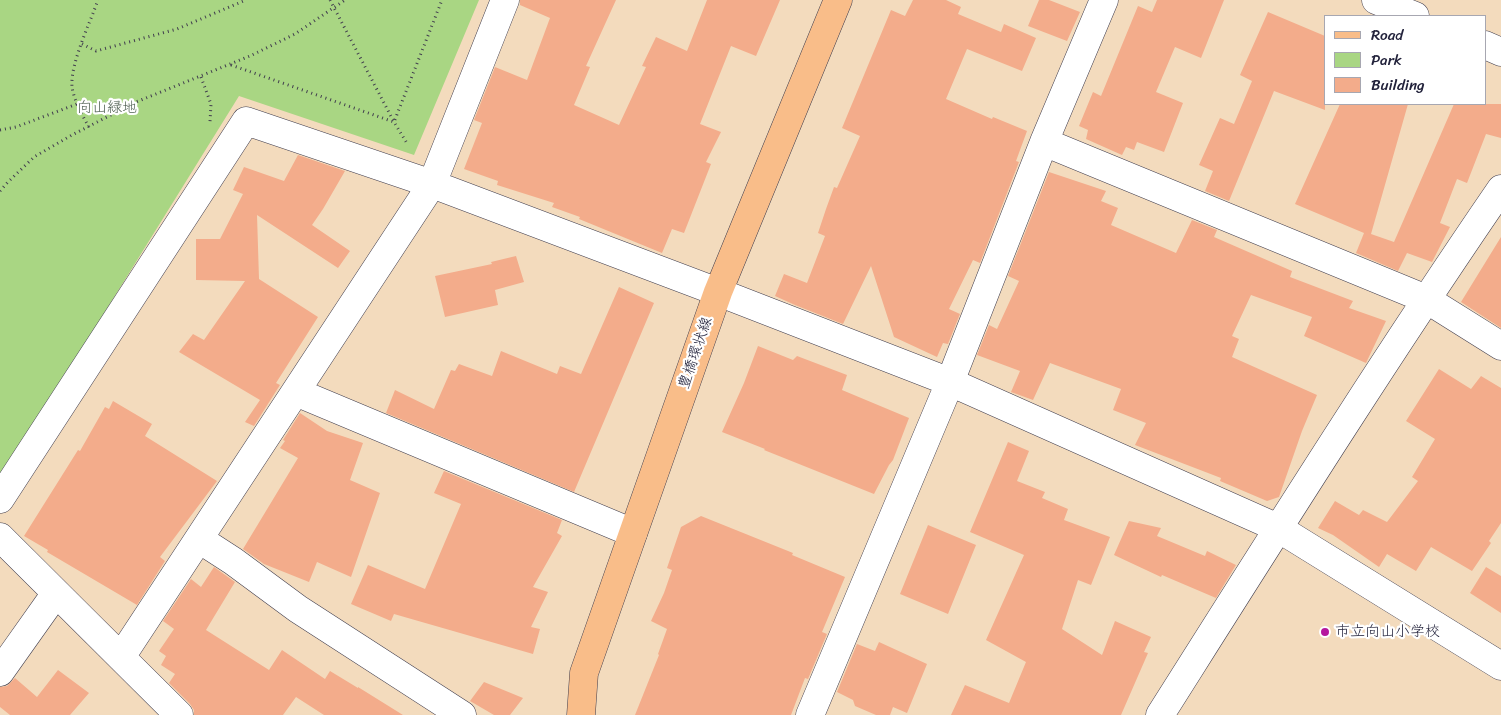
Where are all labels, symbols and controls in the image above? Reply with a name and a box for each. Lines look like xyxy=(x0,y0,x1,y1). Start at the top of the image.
legend xyxy=(1324,15,1486,105)
text: Road xyxy=(1371,22,1403,48)
text: Park xyxy=(1371,47,1402,73)
text: Building xyxy=(1371,72,1425,98)
park label: 向山緑地 xyxy=(77,99,137,117)
street label: 豊橋環状線 xyxy=(675,315,717,391)
place label: 市立向山小学校 xyxy=(1335,623,1440,641)
marker: 市立向山小学校 xyxy=(1319,626,1331,638)

